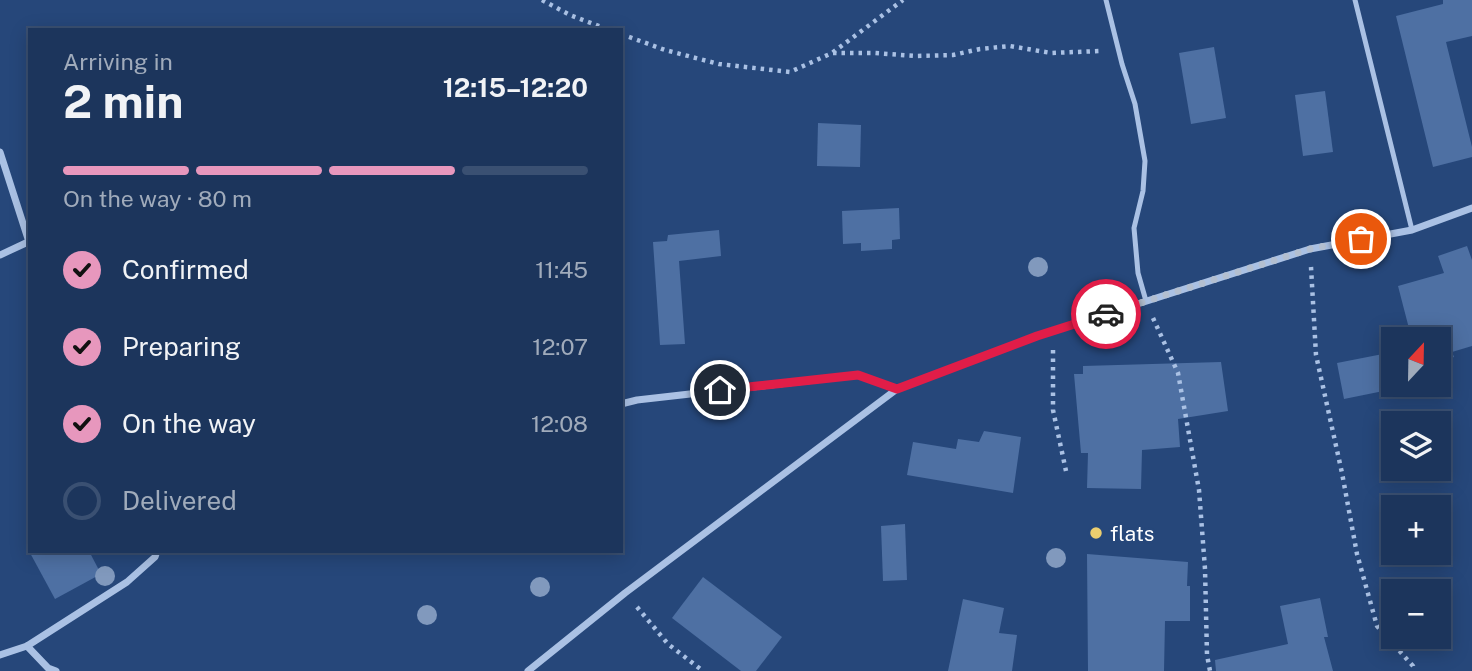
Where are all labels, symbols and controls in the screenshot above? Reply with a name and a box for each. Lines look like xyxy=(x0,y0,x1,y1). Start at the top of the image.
text: Arriving in xyxy=(63,48,173,75)
text: 12:15–12:20 xyxy=(443,72,588,103)
text: 2 min xyxy=(63,74,183,128)
text: On the way · 80 m xyxy=(63,185,252,212)
pin xyxy=(1331,209,1391,269)
icon: bag xyxy=(1342,220,1380,258)
icon: check xyxy=(63,251,101,289)
text: Confirmed xyxy=(122,254,249,285)
text: 11:45 xyxy=(535,256,588,283)
courier xyxy=(1071,279,1141,349)
icon: car xyxy=(1087,295,1125,333)
north arrow xyxy=(1381,327,1451,397)
map controls xyxy=(1381,327,1451,649)
icon: check xyxy=(63,328,101,366)
text: Preparing xyxy=(122,331,241,362)
text: 12:07 xyxy=(532,333,588,360)
pin xyxy=(690,360,750,420)
icon: home xyxy=(701,371,739,409)
icon: check xyxy=(63,405,101,443)
text: On the way xyxy=(122,408,256,439)
text: 12:08 xyxy=(531,410,588,437)
button: layers xyxy=(1381,411,1451,481)
text: Delivered xyxy=(122,485,237,516)
button: + xyxy=(1381,495,1451,565)
place label: flats xyxy=(1110,521,1155,546)
marker: flats xyxy=(1088,525,1104,541)
button: − xyxy=(1381,579,1451,649)

